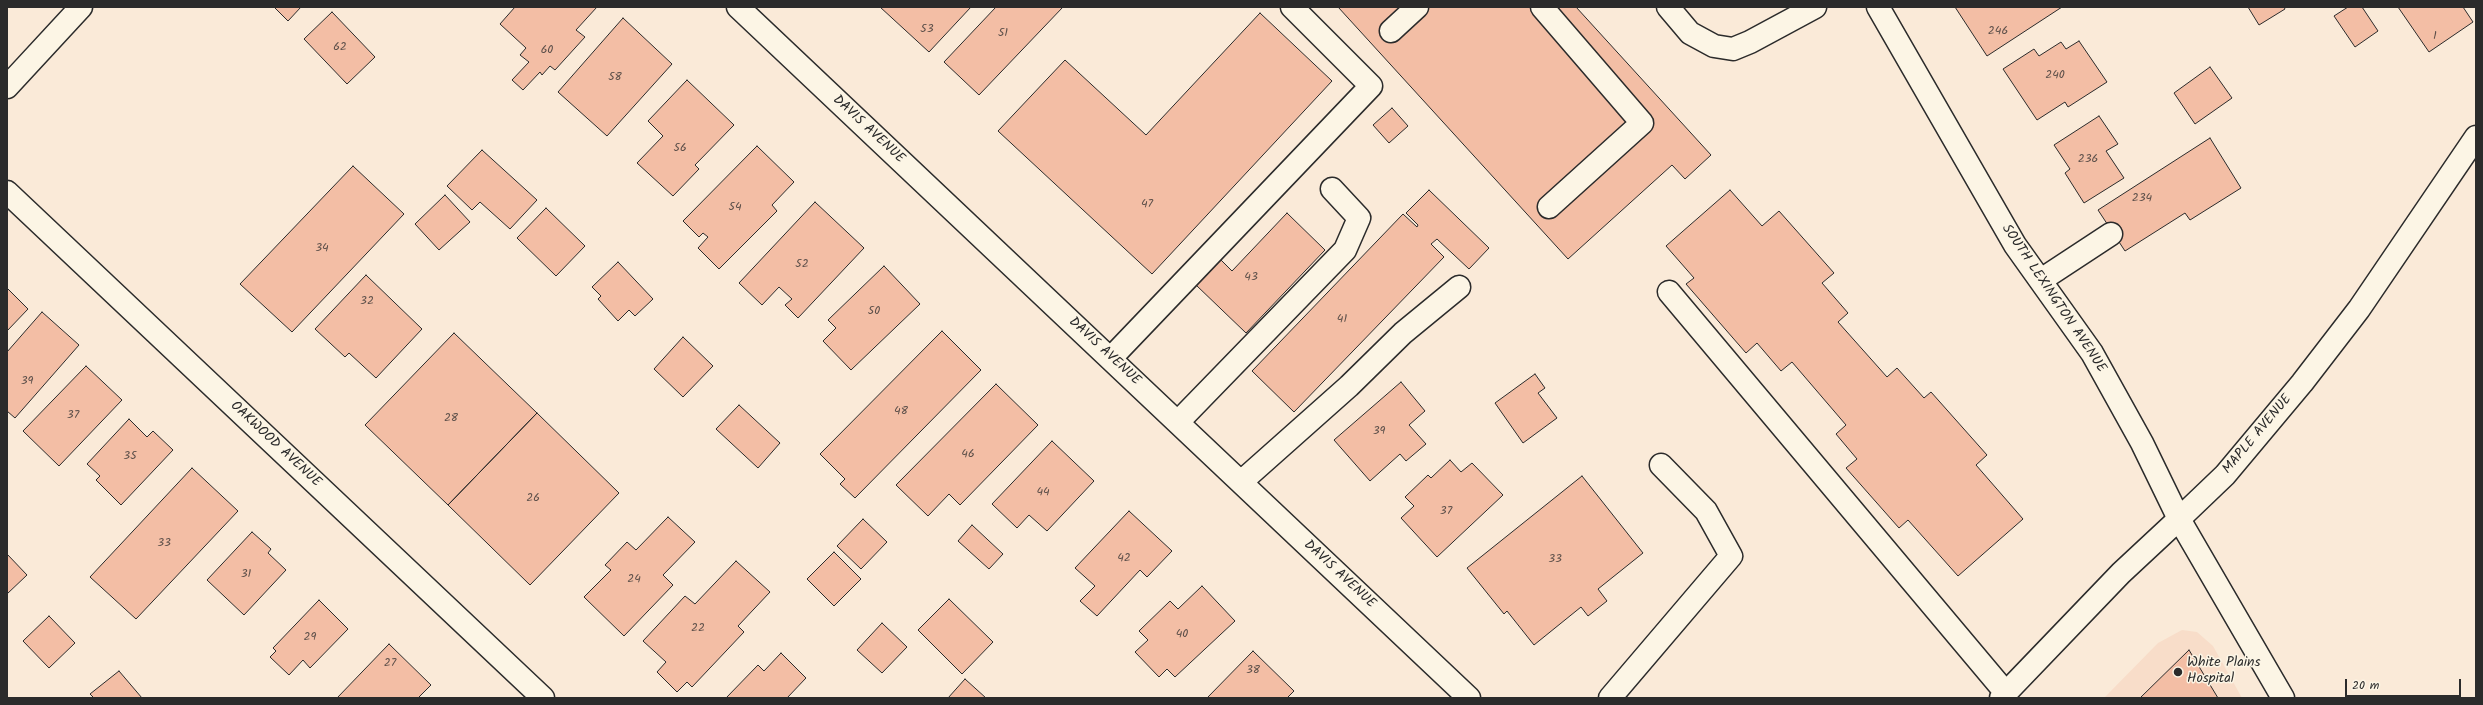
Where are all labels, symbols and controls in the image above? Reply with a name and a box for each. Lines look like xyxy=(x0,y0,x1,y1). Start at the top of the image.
house number: 53 xyxy=(920,23,934,37)
house number: 246 xyxy=(1988,25,2008,39)
house number: 51 xyxy=(998,27,1008,41)
house number: 1 xyxy=(2433,30,2437,44)
house number: 62 xyxy=(333,41,347,55)
house number: 60 xyxy=(541,44,553,58)
house number: 240 xyxy=(2045,69,2065,83)
house number: 58 xyxy=(608,71,622,85)
street label: DAVIS AVENUE xyxy=(828,92,908,168)
house number: 56 xyxy=(673,142,687,156)
house number: 236 xyxy=(2078,153,2098,167)
house number: 234 xyxy=(2132,192,2152,206)
house number: 47 xyxy=(1141,198,1153,212)
house number: 54 xyxy=(728,201,742,215)
street label: SOUTH LEXINGTON AVENUE xyxy=(1997,222,2109,376)
house number: 34 xyxy=(315,242,329,256)
house number: 52 xyxy=(795,258,809,272)
house number: 43 xyxy=(1244,271,1258,285)
house number: 32 xyxy=(360,295,374,309)
house number: 50 xyxy=(868,305,880,319)
house number: 41 xyxy=(1337,313,1347,327)
street label: DAVIS AVENUE xyxy=(1064,314,1144,390)
house number: 39 xyxy=(21,375,33,389)
street label: MAPLE AVENUE xyxy=(2220,392,2296,478)
street label: OAKWOOD AVENUE xyxy=(226,399,324,491)
house number: 48 xyxy=(894,405,908,419)
house number: 37 xyxy=(67,409,79,423)
house number: 28 xyxy=(444,412,458,426)
house number: 39 xyxy=(1373,425,1385,439)
house number: 46 xyxy=(961,448,975,462)
house number: 35 xyxy=(123,450,137,464)
house number: 44 xyxy=(1036,486,1050,500)
house number: 26 xyxy=(526,492,540,506)
house number: 37 xyxy=(1440,505,1452,519)
house number: 33 xyxy=(157,537,171,551)
street label: DAVIS AVENUE xyxy=(1299,537,1379,613)
house number: 42 xyxy=(1117,552,1131,566)
house number: 33 xyxy=(1548,553,1562,567)
house number: 31 xyxy=(241,568,251,582)
house number: 24 xyxy=(627,573,641,587)
house number: 22 xyxy=(691,622,705,636)
house number: 40 xyxy=(1176,628,1188,642)
house number: 29 xyxy=(304,631,316,645)
place label: White Plains Hospital xyxy=(2187,656,2260,688)
house number: 27 xyxy=(384,657,396,671)
house number: 38 xyxy=(1246,664,1260,678)
marker: White Plains Hospital xyxy=(2172,666,2184,678)
scale bar xyxy=(2347,671,2463,697)
text: 20 m xyxy=(2352,676,2379,695)

